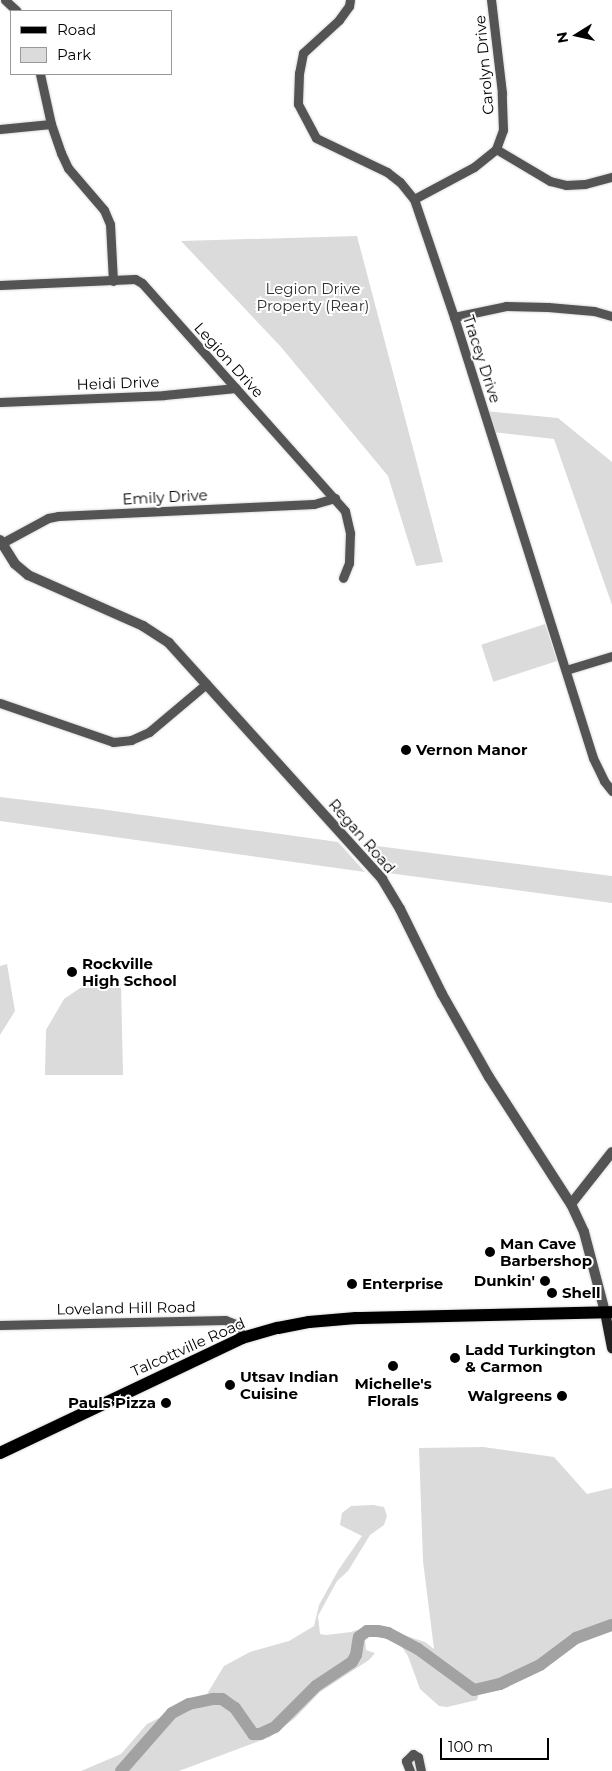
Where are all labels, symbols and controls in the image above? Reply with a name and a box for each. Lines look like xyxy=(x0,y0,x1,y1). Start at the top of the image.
legend xyxy=(10,10,172,75)
north arrow xyxy=(552,10,602,60)
street label: Carolyn Drive xyxy=(471,14,497,116)
text: Road xyxy=(57,20,96,39)
text: N xyxy=(552,30,572,45)
text: Park xyxy=(57,45,91,64)
park label: Legion Drive Property (Rear) xyxy=(257,279,369,314)
street label: Tracey Drive xyxy=(459,313,505,405)
street label: Legion Drive xyxy=(191,319,267,401)
street label: Heidi Drive xyxy=(76,373,160,393)
street label: Emily Drive xyxy=(122,486,208,508)
place label: Vernon Manor xyxy=(416,741,527,759)
marker: Vernon Manor xyxy=(400,744,412,756)
street label: Regan Road xyxy=(325,795,399,877)
place label: Rockville High School xyxy=(82,954,177,989)
marker: Rockville High School xyxy=(66,966,78,978)
place label: Man Cave Barbershop xyxy=(500,1234,592,1269)
marker: Man Cave Barbershop xyxy=(484,1246,496,1258)
place label: Dunkin' xyxy=(474,1272,535,1290)
place label: Enterprise xyxy=(362,1275,443,1293)
marker: Dunkin' xyxy=(539,1275,551,1287)
marker: Enterprise xyxy=(346,1278,358,1290)
place label: Shell xyxy=(562,1284,600,1302)
marker: Shell xyxy=(546,1287,558,1299)
street label: Loveland Hill Road xyxy=(56,1298,196,1318)
street label: Talcottville Road xyxy=(128,1314,248,1380)
place label: Ladd Turkington & Carmon xyxy=(465,1340,596,1375)
marker: Ladd Turkington & Carmon xyxy=(449,1352,461,1364)
marker: Michelle's Florals xyxy=(387,1360,399,1372)
place label: Utsav Indian Cuisine xyxy=(240,1367,338,1402)
place label: Michelle's Florals xyxy=(354,1374,432,1409)
marker: Utsav Indian Cuisine xyxy=(224,1379,236,1391)
place label: Walgreens xyxy=(468,1387,552,1405)
marker: Walgreens xyxy=(556,1390,568,1402)
place label: Pauls Pizza xyxy=(68,1394,156,1412)
marker: Pauls Pizza xyxy=(160,1397,172,1409)
scale bar xyxy=(442,1728,551,1760)
text: 100 m xyxy=(448,1737,493,1756)

